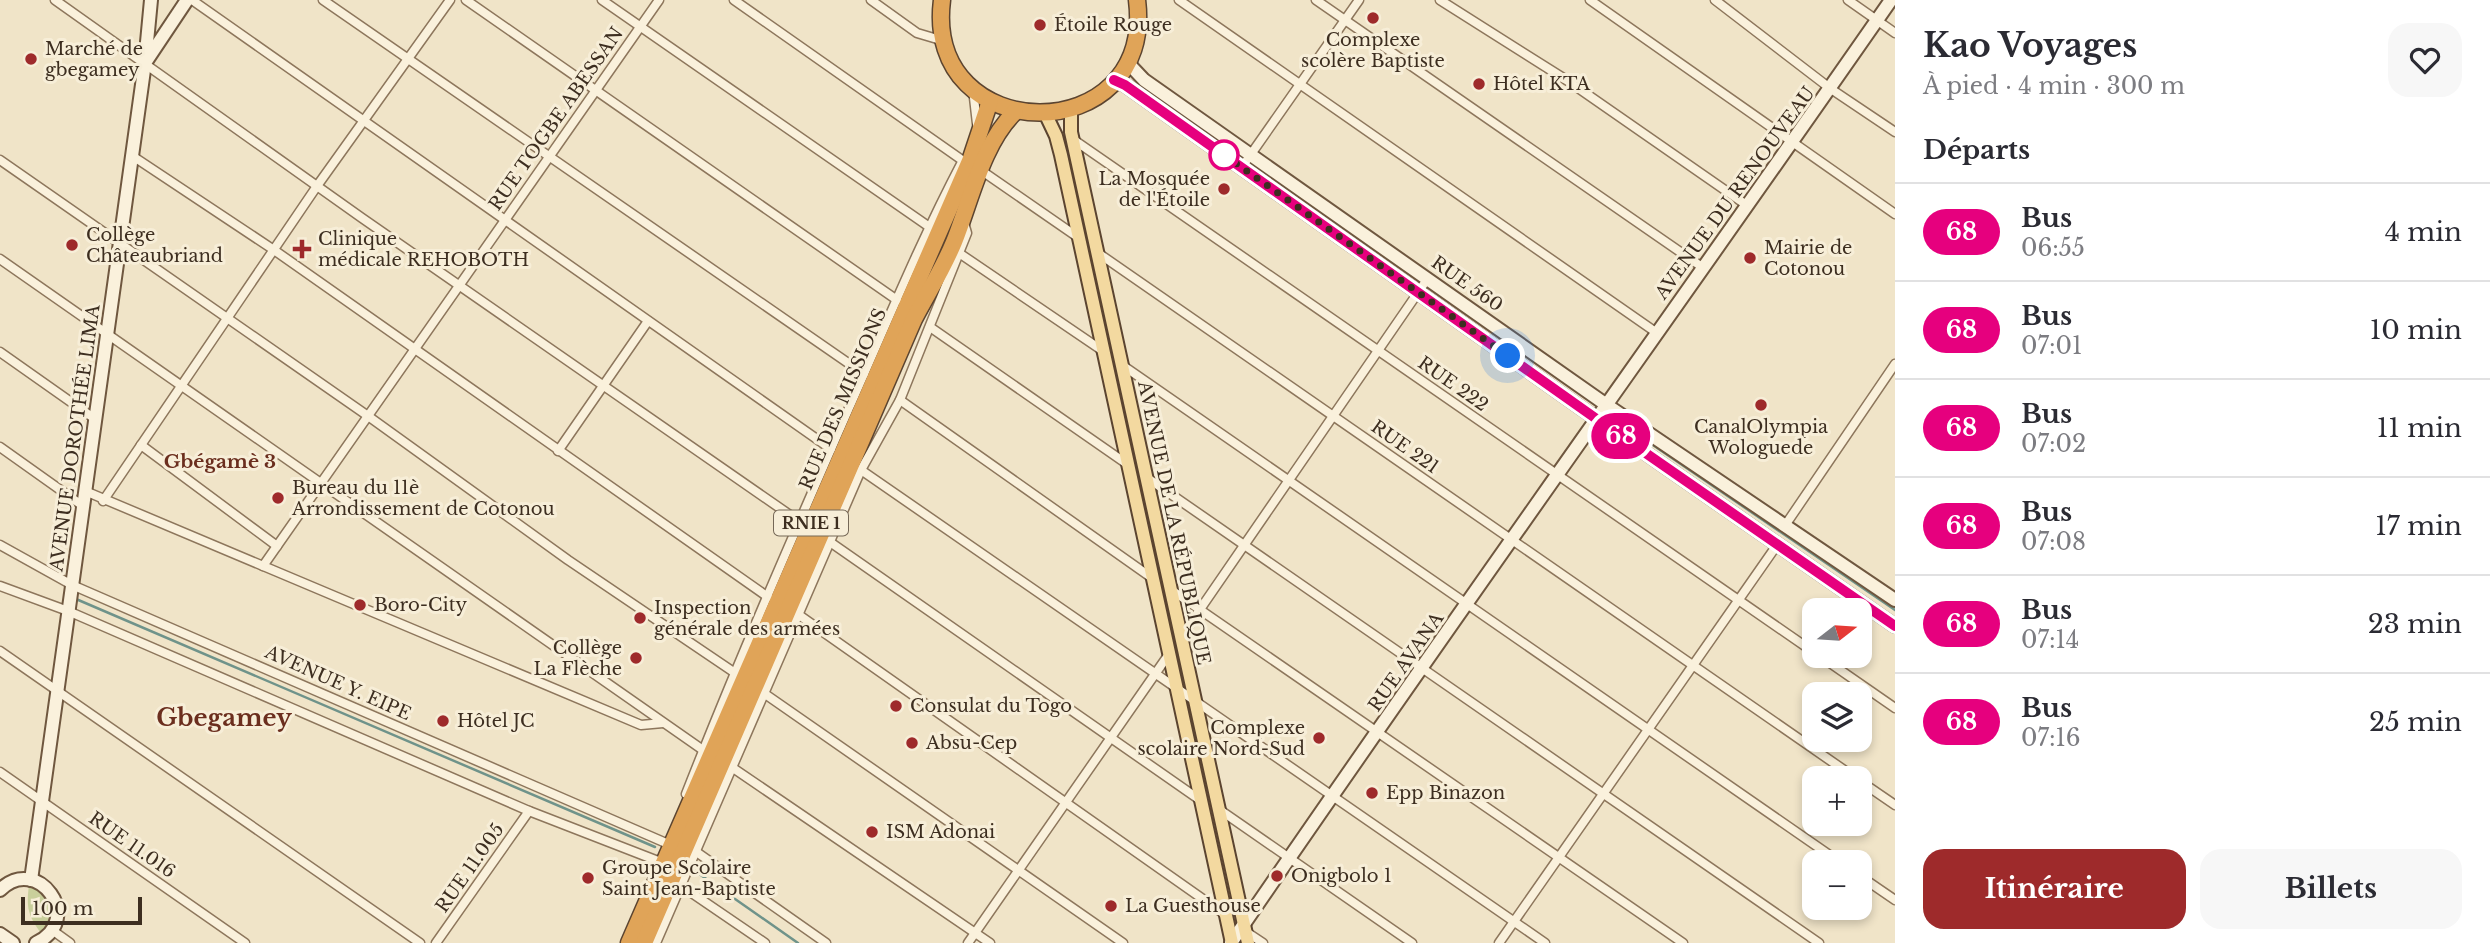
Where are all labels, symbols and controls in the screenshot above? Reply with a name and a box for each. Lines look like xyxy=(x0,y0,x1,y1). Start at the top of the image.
marker: Complexe scolère Baptiste xyxy=(1365,10,1381,26)
place label: Étoile Rouge xyxy=(1054,13,1172,36)
marker: Étoile Rouge xyxy=(1032,17,1048,33)
street label: RUE TOGBE ABESSAN xyxy=(484,23,628,215)
button: heart xyxy=(2388,23,2462,97)
text: Kao Voyages xyxy=(1923,25,2137,66)
place label: Complexe scolère Baptiste xyxy=(1301,29,1445,72)
place label: Marché de gbegamey xyxy=(45,38,143,81)
marker: Marché de gbegamey xyxy=(23,51,39,67)
text: À pied · 4 min · 300 m xyxy=(1923,72,2185,100)
place label: Hôtel KTA xyxy=(1493,73,1591,95)
marker: Hôtel KTA xyxy=(1471,76,1487,92)
street label: AVENUE DU RENOUVEAU xyxy=(1650,82,1820,304)
text: Départs xyxy=(1923,134,2030,166)
unlabelled marker xyxy=(1209,140,1239,170)
place label: La Mosquée de l'Étoile xyxy=(1098,168,1210,211)
marker: La Mosquée de l'Étoile xyxy=(1216,181,1232,197)
text: Bus xyxy=(2021,202,2072,234)
text: 4 min xyxy=(2385,216,2462,248)
text: 68 xyxy=(1946,217,1977,246)
place label: Collège Châteaubriand xyxy=(86,224,223,267)
place label: Clinique médicale REHOBOTH xyxy=(318,228,529,271)
text: 06:55 xyxy=(2021,234,2085,262)
marker: Collège Châteaubriand xyxy=(64,237,80,253)
place label: Mairie de Cotonou xyxy=(1764,237,1852,280)
marker: Clinique médicale REHOBOTH xyxy=(292,239,312,259)
marker: Mairie de Cotonou xyxy=(1742,250,1758,266)
street label: RUE 560 xyxy=(1427,251,1507,317)
text: Bus xyxy=(2021,300,2072,332)
street label: AVENUE DOROTHÉE LIMA xyxy=(44,302,105,574)
street label: RUE DES MISSIONS xyxy=(795,305,891,493)
text: 10 min xyxy=(2370,314,2462,346)
text: 68 xyxy=(1946,315,1977,344)
text: 07:01 xyxy=(2021,332,2082,360)
your location xyxy=(1490,338,1525,373)
street label: RUE 222 xyxy=(1414,352,1492,416)
street label: AVENUE DE LA RÉPUBLIQUE xyxy=(1133,378,1216,667)
marker: CanalOlympia Wologuede xyxy=(1753,397,1769,413)
text: Bus xyxy=(2021,398,2072,430)
text: 11 min xyxy=(2377,412,2462,444)
line badge: 68 xyxy=(1590,413,1652,459)
text: 68 xyxy=(1946,413,1977,442)
street label: RUE 221 xyxy=(1367,416,1443,478)
place label: CanalOlympia Wologuede xyxy=(1694,416,1828,459)
text: 68 xyxy=(1605,421,1637,450)
text: 07:02 xyxy=(2021,430,2086,458)
district label: Gbégamè 3 xyxy=(164,450,276,473)
place label: Bureau du 11è Arrondissement de Cotonou xyxy=(291,477,555,520)
marker: Bureau du 11è Arrondissement de Cotonou xyxy=(270,490,286,506)
text: Bus xyxy=(2021,496,2072,528)
road number: RNIE 1 xyxy=(774,510,848,536)
text: 17 min xyxy=(2375,510,2462,542)
text: 68 xyxy=(1946,511,1977,540)
text: 07:08 xyxy=(2021,528,2086,556)
place label: Boro-City xyxy=(374,594,467,616)
text: Bus xyxy=(2021,594,2072,626)
marker: Boro-City xyxy=(352,597,368,613)
place label: Inspection générale des armées xyxy=(654,597,840,640)
north arrow xyxy=(1802,598,1872,668)
map controls xyxy=(1802,598,1872,920)
street label: RUE AVANA xyxy=(1364,607,1449,716)
text: 23 min xyxy=(2368,608,2462,640)
text: 68 xyxy=(1946,609,1977,638)
marker: Inspection générale des armées xyxy=(632,610,648,626)
text: 07:14 xyxy=(2021,626,2079,654)
place label: Collège La Flèche xyxy=(533,637,622,680)
street label: AVENUE Y. EIPE xyxy=(261,641,414,725)
marker: Collège La Flèche xyxy=(628,650,644,666)
button: layers xyxy=(1802,682,1872,752)
text: Bus xyxy=(2021,692,2072,724)
place label: Consulat du Togo xyxy=(910,695,1072,717)
marker: Consulat du Togo xyxy=(888,698,904,714)
district label: Gbegamey xyxy=(156,703,292,732)
text: 25 min xyxy=(2369,706,2462,738)
text: 68 xyxy=(1946,707,1977,736)
place label: Hôtel JC xyxy=(457,710,534,732)
marker: Hôtel JC xyxy=(435,713,451,729)
place label: Complexe scolaire Nord-Sud xyxy=(1137,717,1305,760)
text: 07:16 xyxy=(2021,724,2081,752)
marker: Complexe scolaire Nord-Sud xyxy=(1311,730,1327,746)
place label: Absu-Cep xyxy=(925,732,1017,754)
marker: Absu-Cep xyxy=(904,735,920,751)
button: + xyxy=(1802,766,1872,836)
place label: Epp Binazon xyxy=(1386,782,1505,804)
marker: Epp Binazon xyxy=(1364,785,1380,801)
street label: RUE 11.016 xyxy=(85,807,179,883)
street label: RUE 11.005 xyxy=(431,819,509,917)
place label: ISM Adonai xyxy=(886,821,995,843)
marker: ISM Adonai xyxy=(864,824,880,840)
button: Itinéraire xyxy=(1923,849,2186,929)
button: Billets xyxy=(2200,849,2462,929)
button: − xyxy=(1802,850,1872,920)
place label: Groupe Scolaire Saint Jean-Baptiste xyxy=(602,857,776,900)
place label: Onigbolo 1 xyxy=(1291,865,1392,887)
marker: Onigbolo 1 xyxy=(1269,868,1285,884)
marker: Groupe Scolaire Saint Jean-Baptiste xyxy=(580,870,596,886)
scale bar xyxy=(21,894,142,926)
place label: La Guesthouse xyxy=(1125,895,1261,917)
text: 100 m xyxy=(32,897,93,920)
marker: La Guesthouse xyxy=(1103,898,1119,914)

